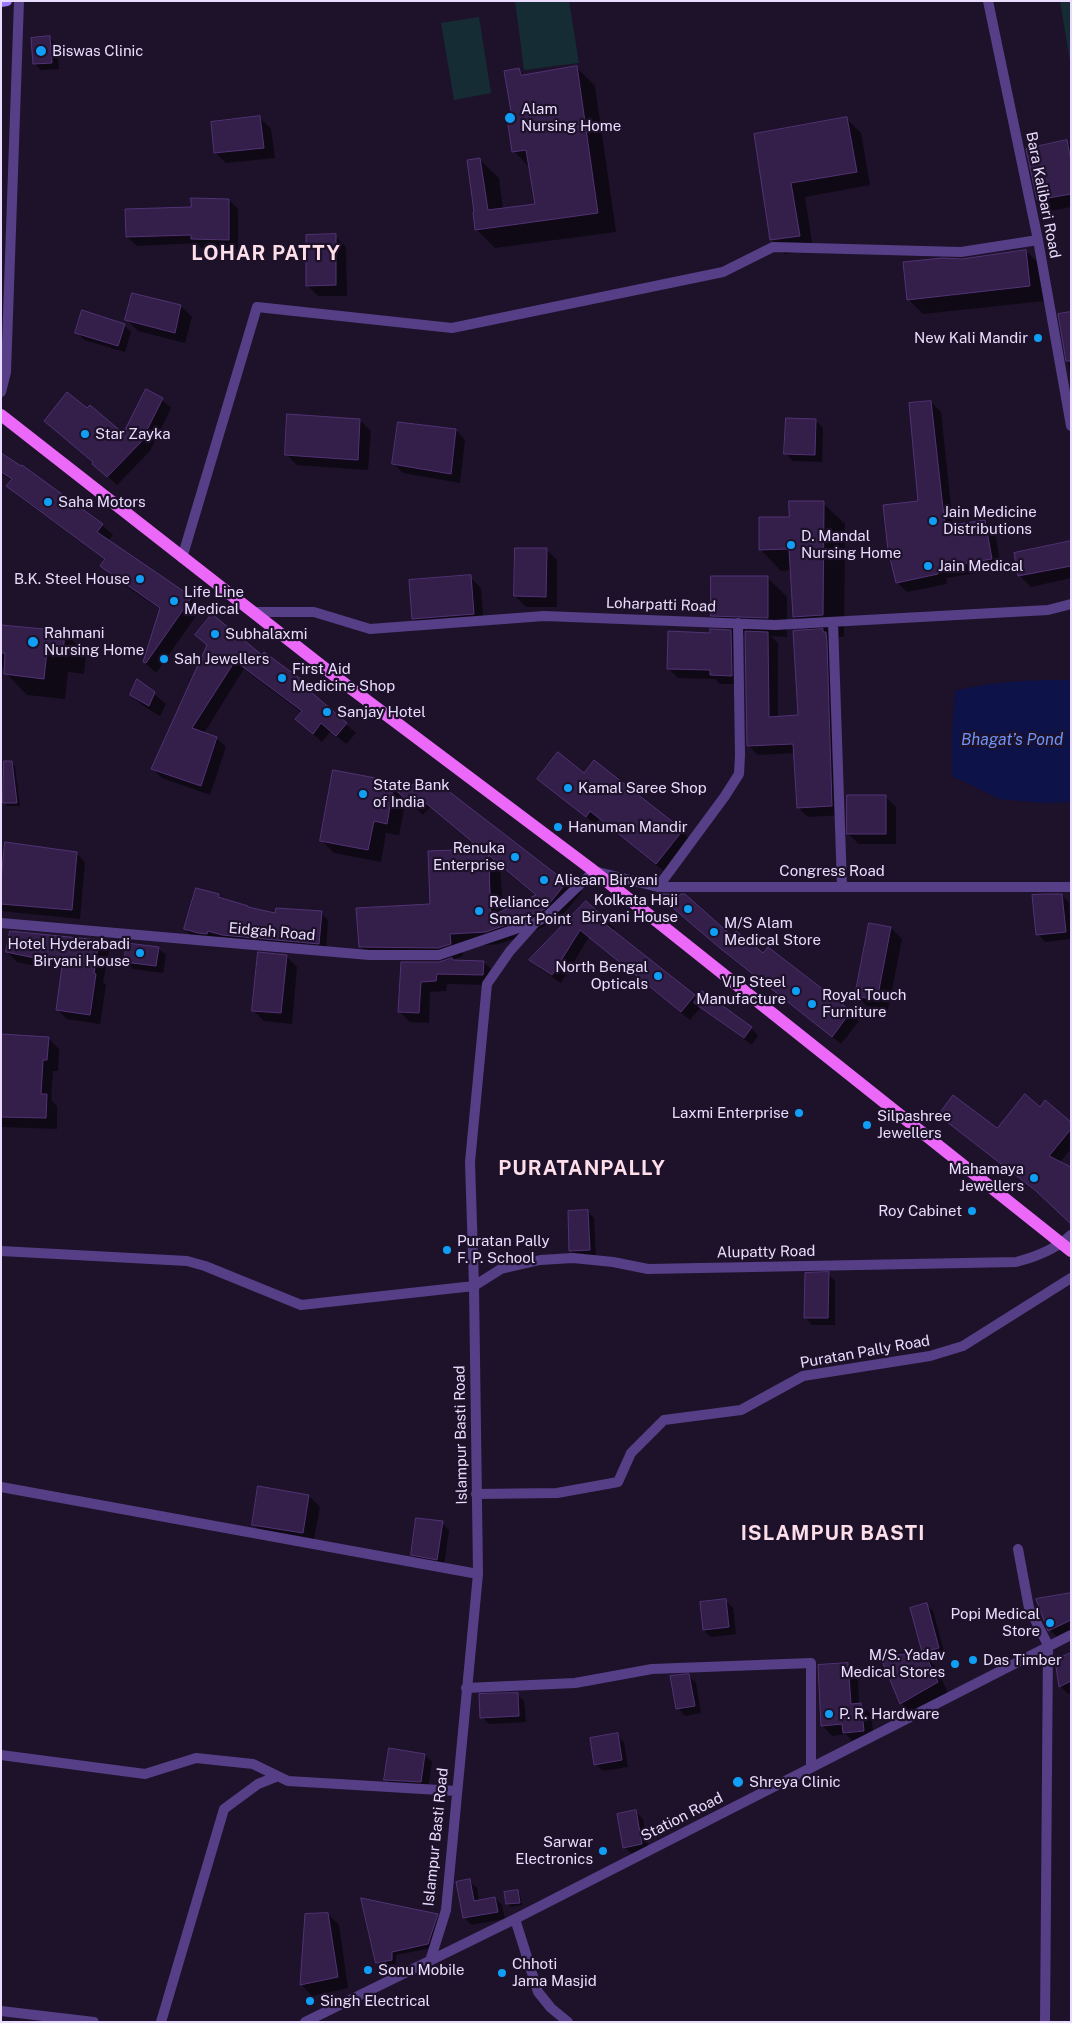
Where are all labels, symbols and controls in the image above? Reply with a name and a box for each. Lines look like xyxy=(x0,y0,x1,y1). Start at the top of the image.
place label: Biswas Clinic xyxy=(52,42,143,60)
marker: Biswas Clinic xyxy=(34,44,48,58)
place label: Alam Nursing Home xyxy=(521,100,621,135)
marker: Alam Nursing Home xyxy=(503,111,517,125)
street label: Bara Kalibari Road xyxy=(1022,130,1064,260)
district label: LOHAR PATTY xyxy=(190,242,342,266)
place label: New Kali Mandir xyxy=(914,329,1028,347)
marker: New Kali Mandir xyxy=(1032,332,1044,344)
place label: Star Zayka xyxy=(95,425,171,443)
marker: Star Zayka xyxy=(79,428,91,440)
place label: Saha Motors xyxy=(58,493,146,511)
marker: Saha Motors xyxy=(42,496,54,508)
place label: Jain Medicine Distributions xyxy=(943,503,1037,538)
marker: Jain Medicine Distributions xyxy=(927,515,939,527)
place label: D. Mandal Nursing Home xyxy=(801,527,901,562)
marker: D. Mandal Nursing Home xyxy=(785,539,797,551)
place label: Jain Medical xyxy=(938,557,1024,575)
marker: Jain Medical xyxy=(922,560,934,572)
place label: B.K. Steel House xyxy=(14,570,130,588)
marker: B.K. Steel House xyxy=(134,573,146,585)
place label: Life Line Medical xyxy=(184,583,244,618)
street label: Loharpatti Road xyxy=(606,594,716,616)
marker: Life Line Medical xyxy=(168,595,180,607)
place label: Rahmani Nursing Home xyxy=(44,624,144,659)
place label: Subhalaxmi xyxy=(225,625,307,643)
marker: Subhalaxmi xyxy=(209,628,221,640)
marker: Rahmani Nursing Home xyxy=(26,635,40,649)
place label: Sah Jewellers xyxy=(174,650,269,668)
marker: Sah Jewellers xyxy=(158,653,170,665)
place label: First Aid Medicine Shop xyxy=(292,660,395,695)
marker: First Aid Medicine Shop xyxy=(276,672,288,684)
place label: Sanjay Hotel xyxy=(337,703,426,721)
marker: Sanjay Hotel xyxy=(321,706,333,718)
water label: Bhagat’s Pond xyxy=(961,730,1063,750)
place label: State Bank of India xyxy=(373,776,450,811)
place label: Kamal Saree Shop xyxy=(578,779,707,797)
marker: Kamal Saree Shop xyxy=(562,782,574,794)
marker: State Bank of India xyxy=(357,788,369,800)
place label: Hanuman Mandir xyxy=(568,818,688,836)
marker: Hanuman Mandir xyxy=(552,821,564,833)
place label: Renuka Enterprise xyxy=(433,839,505,874)
marker: Renuka Enterprise xyxy=(509,851,521,863)
street label: Congress Road xyxy=(779,862,885,880)
place label: Alisaan Biryani xyxy=(554,871,658,889)
marker: Alisaan Biryani xyxy=(538,874,550,886)
place label: Kolkata Haji Biryani House xyxy=(581,891,678,926)
place label: Reliance Smart Point xyxy=(489,893,571,928)
marker: Kolkata Haji Biryani House xyxy=(682,903,694,915)
marker: Reliance Smart Point xyxy=(473,905,485,917)
place label: M/S Alam Medical Store xyxy=(724,914,821,949)
street label: Eidgah Road xyxy=(228,919,316,945)
marker: M/S Alam Medical Store xyxy=(708,926,720,938)
place label: Hotel Hyderabadi Biryani House xyxy=(8,935,130,970)
marker: Hotel Hyderabadi Biryani House xyxy=(134,947,146,959)
place label: North Bengal Opticals xyxy=(555,958,648,993)
marker: North Bengal Opticals xyxy=(652,970,664,982)
place label: VIP Steel Manufacture xyxy=(696,973,786,1008)
marker: VIP Steel Manufacture xyxy=(790,985,802,997)
place label: Royal Touch Furniture xyxy=(822,986,906,1021)
marker: Royal Touch Furniture xyxy=(806,998,818,1010)
place label: Laxmi Enterprise xyxy=(672,1104,789,1122)
marker: Laxmi Enterprise xyxy=(793,1107,805,1119)
place label: Silpashree Jewellers xyxy=(877,1107,951,1142)
marker: Silpashree Jewellers xyxy=(861,1119,873,1131)
district label: PURATANPALLY xyxy=(497,1157,667,1181)
place label: Mahamaya Jewellers xyxy=(948,1160,1024,1195)
marker: Mahamaya Jewellers xyxy=(1028,1172,1040,1184)
place label: Roy Cabinet xyxy=(878,1202,962,1220)
marker: Roy Cabinet xyxy=(966,1205,978,1217)
place label: Puratan Pally F. P. School xyxy=(457,1232,550,1267)
street label: Alupatty Road xyxy=(717,1242,815,1262)
marker: Puratan Pally F. P. School xyxy=(441,1244,453,1256)
street label: Puratan Pally Road xyxy=(799,1332,931,1372)
street label: Islampur Basti Road xyxy=(451,1365,471,1505)
district label: ISLAMPUR BASTI xyxy=(739,1522,927,1546)
place label: Popi Medical Store xyxy=(950,1605,1040,1640)
marker: Popi Medical Store xyxy=(1044,1617,1056,1629)
place label: M/S. Yadav Medical Stores xyxy=(840,1646,945,1681)
place label: Das Timber xyxy=(983,1651,1062,1669)
marker: Das Timber xyxy=(967,1654,979,1666)
marker: M/S. Yadav Medical Stores xyxy=(949,1658,961,1670)
place label: P. R. Hardware xyxy=(839,1705,940,1723)
marker: P. R. Hardware xyxy=(823,1708,835,1720)
street label: Islampur Basti Road xyxy=(420,1767,452,1907)
place label: Shreya Clinic xyxy=(749,1773,841,1791)
marker: Shreya Clinic xyxy=(731,1775,745,1789)
street label: Station Road xyxy=(638,1789,726,1845)
place label: Sarwar Electronics xyxy=(515,1833,593,1868)
marker: Sarwar Electronics xyxy=(597,1845,609,1857)
place label: Chhoti Jama Masjid xyxy=(512,1955,597,1990)
place label: Sonu Mobile xyxy=(378,1961,465,1979)
marker: Sonu Mobile xyxy=(362,1964,374,1976)
marker: Chhoti Jama Masjid xyxy=(496,1967,508,1979)
place label: Singh Electrical xyxy=(320,1992,430,2010)
marker: Singh Electrical xyxy=(304,1995,316,2007)

